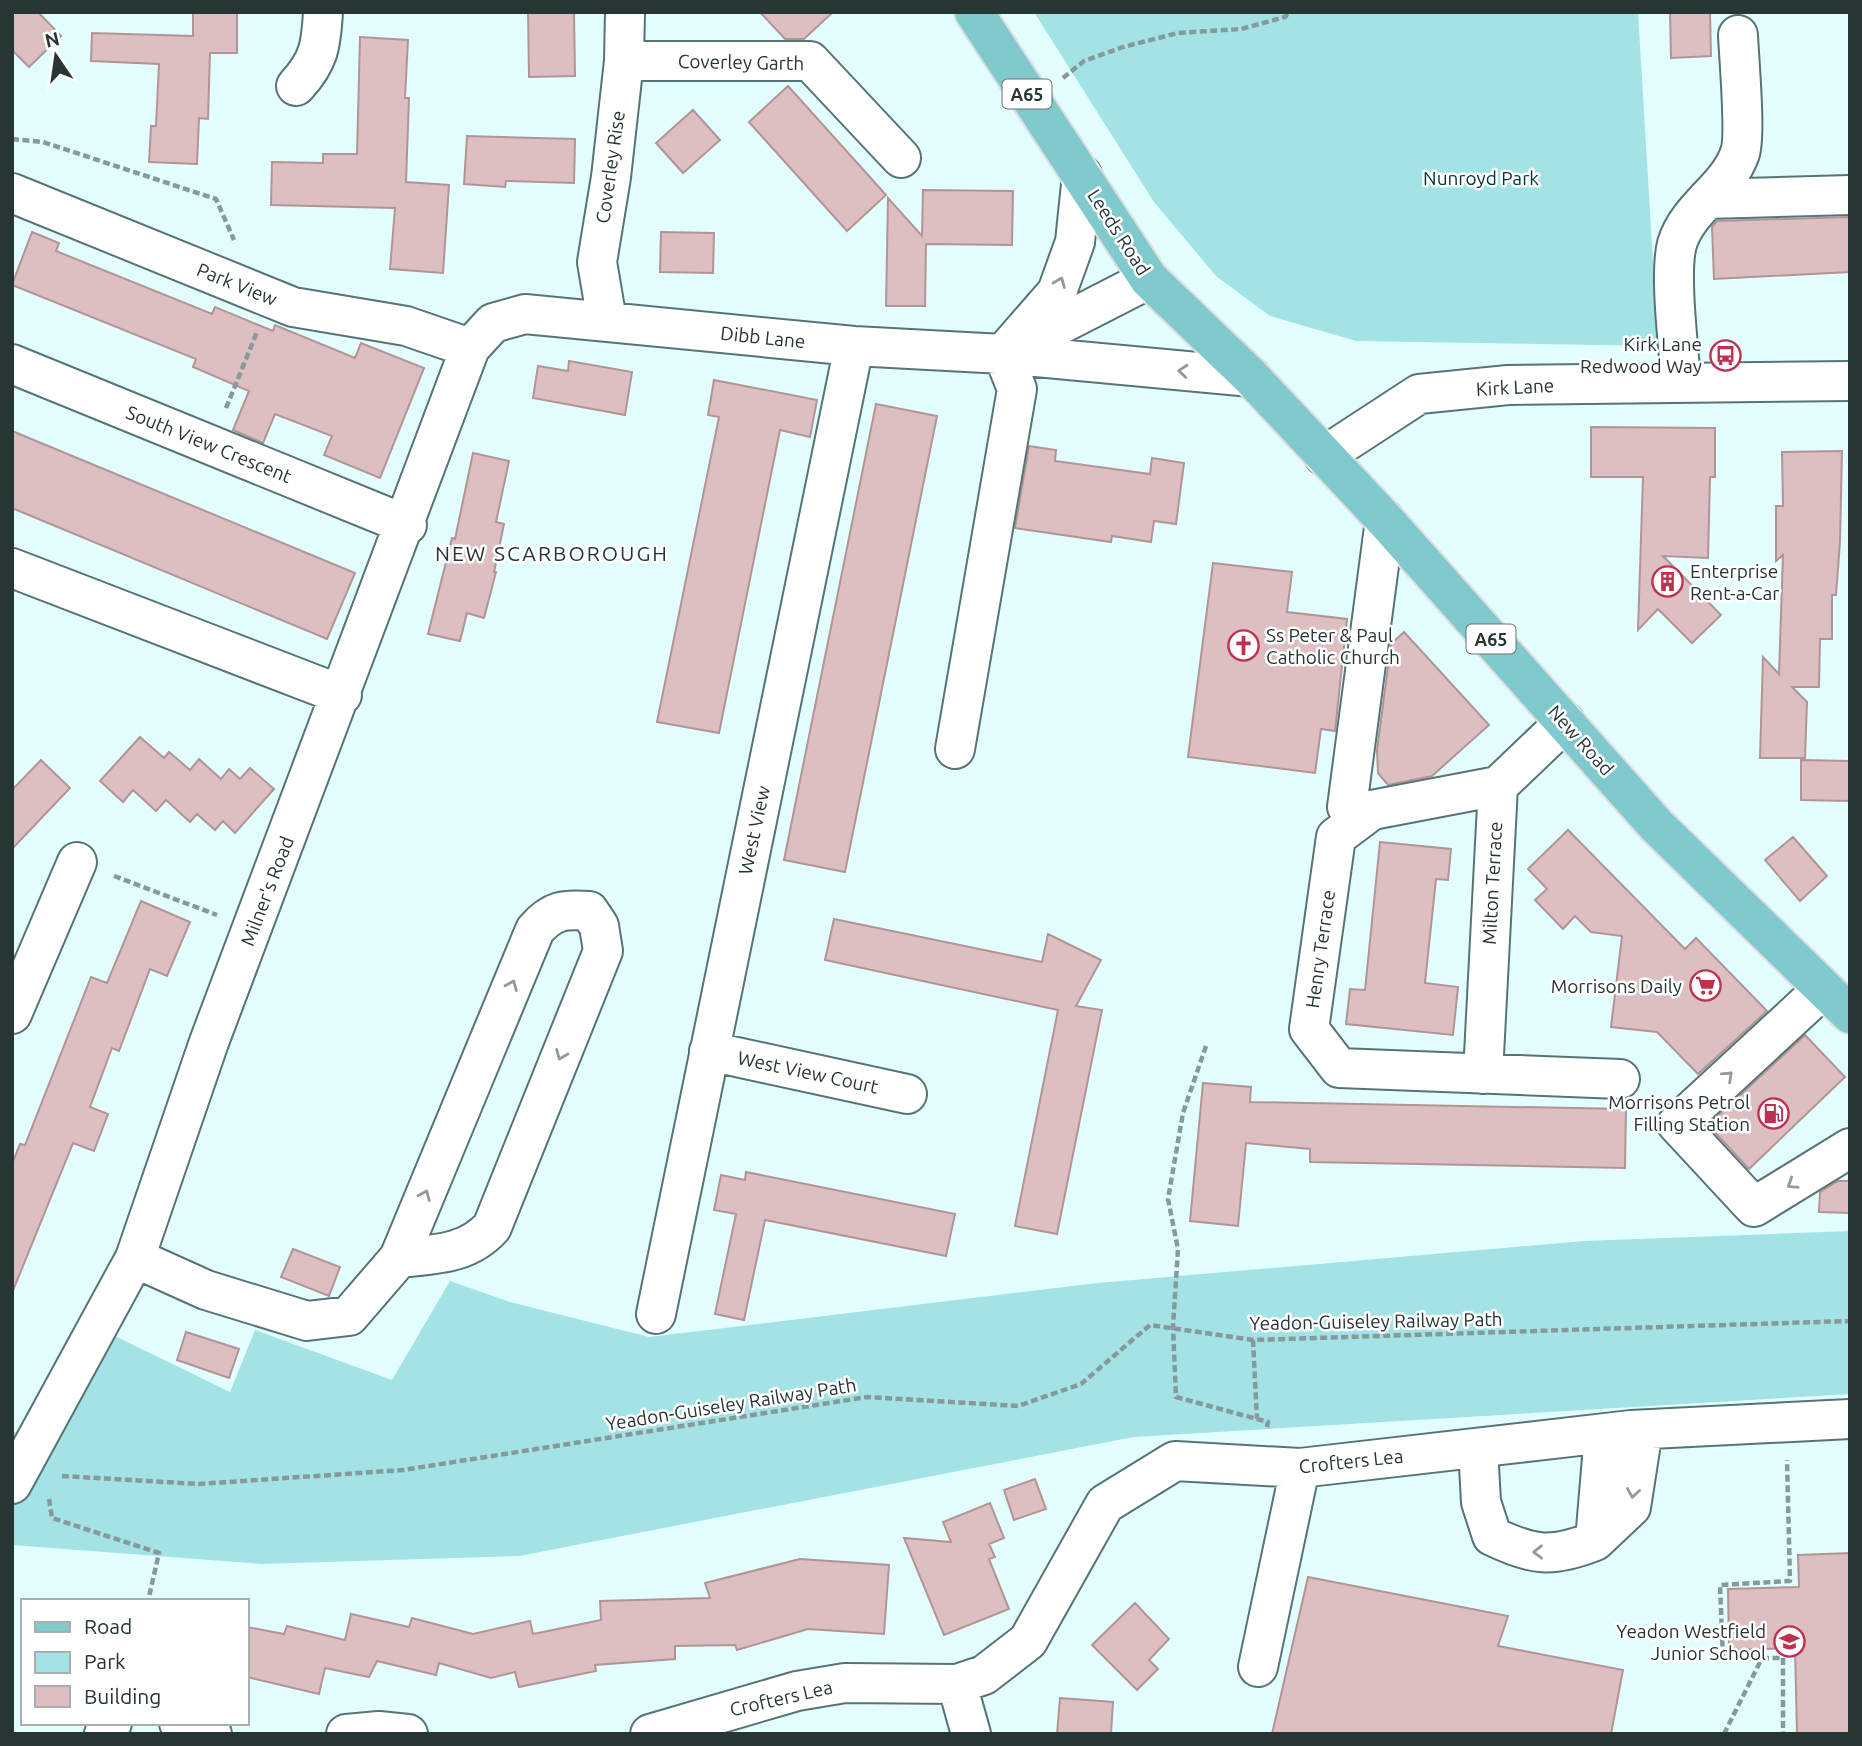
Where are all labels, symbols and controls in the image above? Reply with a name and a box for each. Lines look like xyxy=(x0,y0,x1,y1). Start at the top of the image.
north arrow xyxy=(21,21,91,91)
text: N xyxy=(43,27,62,52)
street label: Coverley Garth xyxy=(678,50,804,74)
road number: A65 xyxy=(1002,80,1052,108)
street label: Coverley Rise xyxy=(591,109,629,225)
park label: Nunroyd Park xyxy=(1423,167,1539,189)
street label: Leeds Road xyxy=(1083,185,1155,279)
street label: Park View xyxy=(194,258,281,310)
one-way arrow xyxy=(1051,277,1065,289)
street label: Dibb Lane xyxy=(719,322,807,352)
place label: Kirk Lane Redwood Way xyxy=(1580,333,1702,377)
bus stop icon: Kirk Lane Redwood Way xyxy=(1708,338,1742,372)
one-way arrow xyxy=(1178,364,1189,379)
street label: Kirk Lane xyxy=(1475,374,1555,400)
street label: South View Crescent xyxy=(123,401,295,487)
district label: NEW SCARBOROUGH xyxy=(435,541,669,565)
place label: Enterprise Rent-a-Car xyxy=(1690,560,1780,604)
building icon: Enterprise Rent-a-Car xyxy=(1650,565,1684,599)
place label: Ss Peter & Paul Catholic Church xyxy=(1266,624,1400,668)
road number: A65 xyxy=(1466,624,1516,654)
church icon: Ss Peter & Paul Catholic Church xyxy=(1226,629,1260,663)
street label: New Road xyxy=(1544,700,1618,780)
street label: West View xyxy=(734,783,774,876)
street label: Milton Terrace xyxy=(1478,821,1506,945)
street label: Milner's Road xyxy=(236,833,298,949)
street label: Henry Terrace xyxy=(1301,888,1339,1010)
supermarket icon: Morrisons Daily xyxy=(1688,969,1722,1003)
place label: Morrisons Daily xyxy=(1551,975,1682,997)
one-way arrow xyxy=(504,980,518,992)
street label: West View Court xyxy=(736,1046,881,1098)
one-way arrow xyxy=(556,1048,570,1060)
one-way arrow xyxy=(1720,1072,1733,1085)
place label: Morrisons Petrol Filling Station xyxy=(1608,1091,1750,1135)
fuel station icon: Morrisons Petrol Filling Station xyxy=(1756,1096,1790,1130)
one-way arrow xyxy=(1786,1175,1799,1188)
one-way arrow xyxy=(417,1190,431,1203)
street label: Yeadon-Guiseley Railway Path xyxy=(1249,1308,1503,1334)
street label: Yeadon-Guiseley Railway Path xyxy=(604,1373,858,1435)
street label: Crofters Lea xyxy=(1298,1445,1404,1477)
one-way arrow xyxy=(1626,1487,1641,1499)
one-way arrow xyxy=(1532,1544,1543,1559)
legend xyxy=(21,1599,248,1725)
text: Road xyxy=(84,1614,132,1638)
place label: Yeadon Westfield Junior School xyxy=(1616,1620,1766,1664)
school or university icon: Yeadon Westfield Junior School xyxy=(1772,1625,1806,1659)
text: Park xyxy=(84,1649,126,1673)
street label: Crofters Lea xyxy=(727,1675,835,1721)
text: Building xyxy=(84,1684,161,1708)

